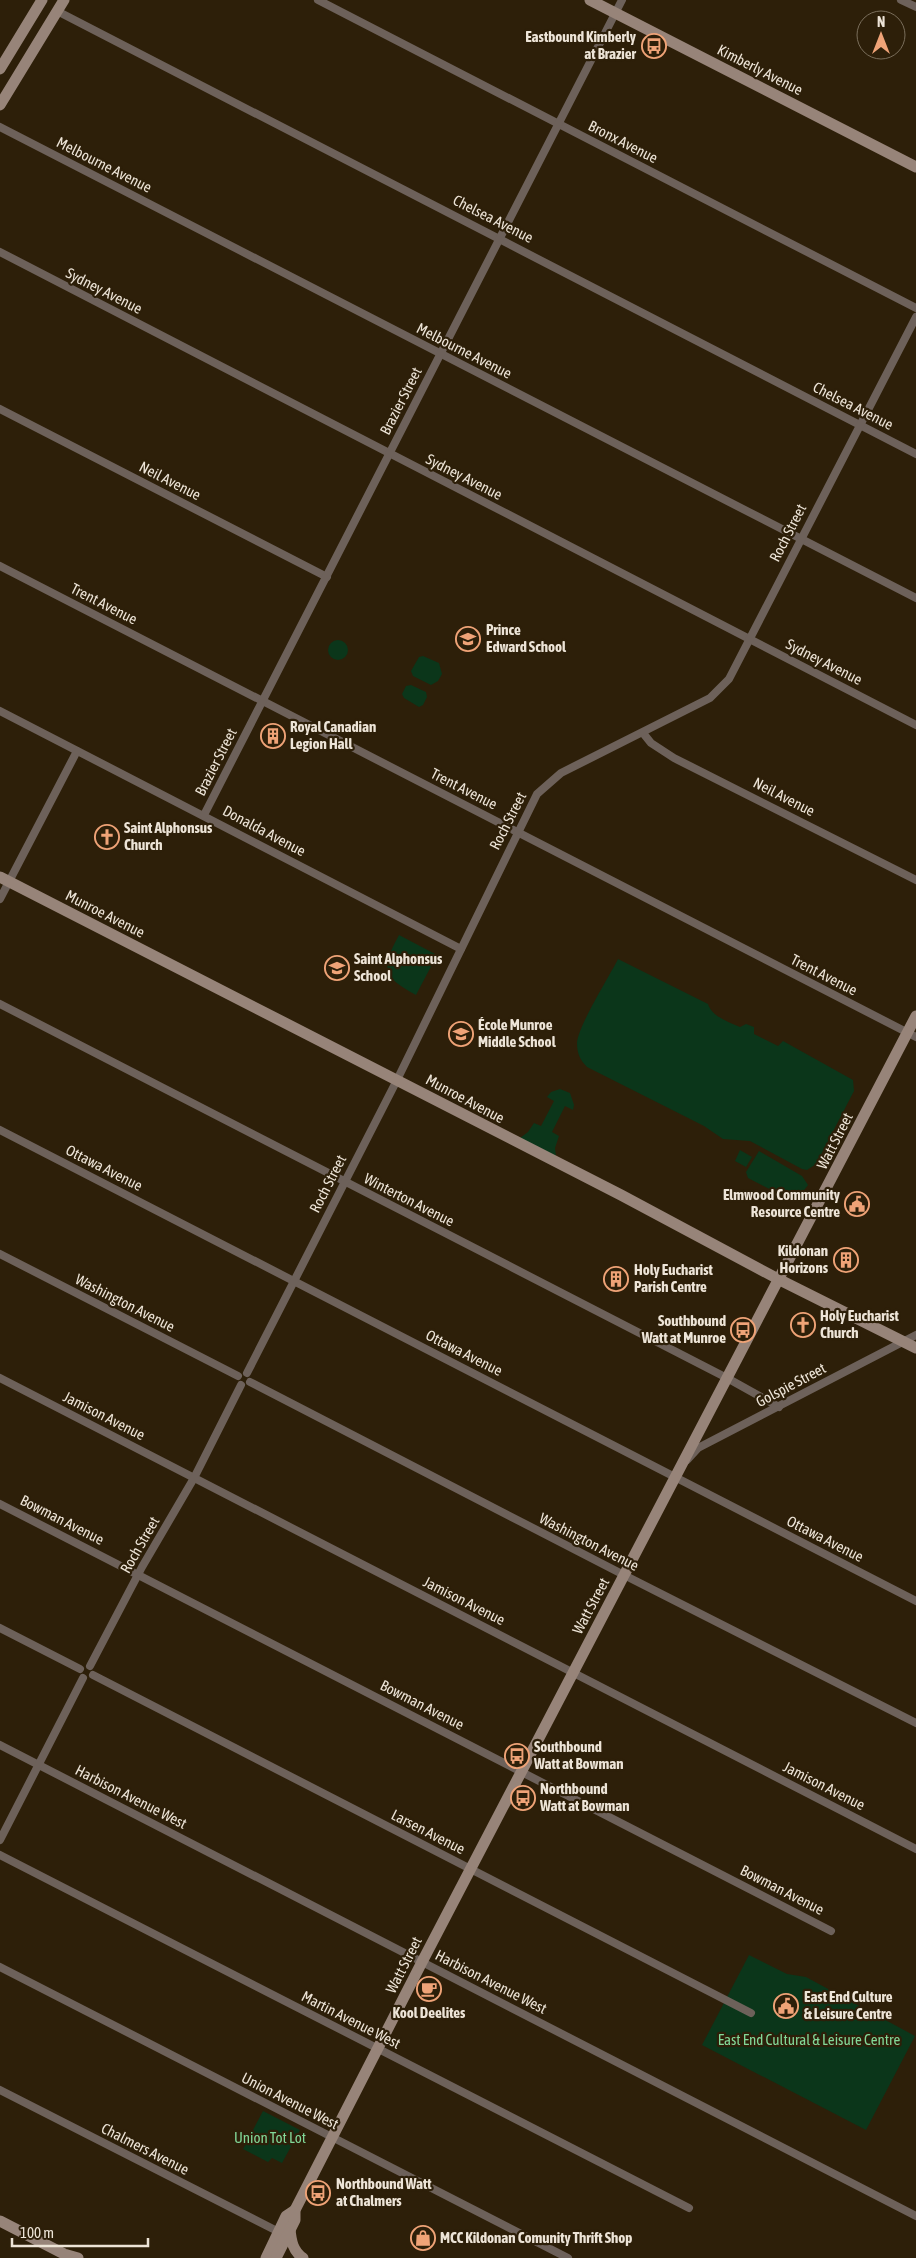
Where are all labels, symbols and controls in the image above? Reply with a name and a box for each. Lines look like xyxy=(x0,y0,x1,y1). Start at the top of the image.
north arrow xyxy=(856,10,906,60)
text: N xyxy=(877,14,885,30)
place label: Eastbound Kimberly at Brazier xyxy=(525,28,637,62)
bus stop icon: Eastbound Kimberly at Brazier xyxy=(641,33,667,59)
street label: Kimberly Avenue xyxy=(715,41,806,98)
street label: Bronx Avenue xyxy=(586,117,661,166)
street label: Melbourne Avenue xyxy=(54,133,155,196)
street label: Chelsea Avenue xyxy=(450,191,536,246)
street label: Sydney Avenue xyxy=(63,264,145,317)
street label: Melbourne Avenue xyxy=(414,319,515,382)
street label: Brazier Street xyxy=(376,364,425,437)
street label: Chelsea Avenue xyxy=(810,378,896,433)
street label: Sydney Avenue xyxy=(423,450,505,503)
street label: Neil Avenue xyxy=(137,458,204,503)
street label: Roch Street xyxy=(766,501,809,564)
street label: Trent Avenue xyxy=(68,580,140,628)
place label: Prince Edward School xyxy=(486,621,567,655)
school or university icon: Prince Edward School xyxy=(455,626,481,652)
street label: Sydney Avenue xyxy=(783,635,865,688)
place label: Royal Canadian Legion Hall xyxy=(290,718,376,752)
building icon: Royal Canadian Legion Hall xyxy=(260,723,286,749)
street label: Brazier Street xyxy=(191,725,240,798)
street label: Trent Avenue xyxy=(428,765,500,813)
street label: Neil Avenue xyxy=(751,774,818,819)
street label: Roch Street xyxy=(486,789,529,852)
street label: Donalda Avenue xyxy=(220,802,309,860)
place label: Saint Alphonsus Church xyxy=(124,819,213,853)
church icon: Saint Alphonsus Church xyxy=(94,824,120,850)
street label: Munroe Avenue xyxy=(63,886,148,941)
place label: Saint Alphonsus School xyxy=(354,950,443,984)
street label: Trent Avenue xyxy=(788,951,860,999)
school or university icon: Saint Alphonsus School xyxy=(324,955,350,981)
place label: École Munroe Middle School xyxy=(478,1016,557,1050)
school or university icon: École Munroe Middle School xyxy=(448,1021,474,1047)
street label: Munroe Avenue xyxy=(423,1071,508,1126)
street label: Watt Street xyxy=(813,1110,856,1172)
street label: Ottawa Avenue xyxy=(63,1141,146,1194)
street label: Roch Street xyxy=(306,1152,349,1215)
street label: Winterton Avenue xyxy=(361,1170,457,1230)
place label: Elmwood Community Resource Centre xyxy=(723,1186,841,1220)
public building icon: Elmwood Community Resource Centre xyxy=(844,1191,870,1217)
place label: Kildonan Horizons xyxy=(778,1242,829,1276)
building icon: Kildonan Horizons xyxy=(833,1247,859,1273)
place label: Holy Eucharist Parish Centre xyxy=(634,1261,713,1295)
building icon: Holy Eucharist Parish Centre xyxy=(603,1266,629,1292)
street label: Washington Avenue xyxy=(73,1270,178,1335)
place label: Holy Eucharist Church xyxy=(820,1307,899,1341)
place label: Southbound Watt at Munroe xyxy=(641,1312,726,1346)
church icon: Holy Eucharist Church xyxy=(790,1312,816,1338)
bus stop icon: Southbound Watt at Munroe xyxy=(730,1317,756,1343)
street label: Ottawa Avenue xyxy=(423,1326,506,1379)
street label: Golspie Street xyxy=(753,1359,829,1410)
street label: Jamison Avenue xyxy=(61,1388,148,1443)
street label: Bowman Avenue xyxy=(18,1491,107,1548)
street label: Washington Avenue xyxy=(537,1509,642,1574)
street label: Ottawa Avenue xyxy=(784,1512,867,1565)
street label: Roch Street xyxy=(117,1514,163,1576)
street label: Jamison Avenue xyxy=(421,1573,508,1628)
street label: Watt Street xyxy=(569,1575,612,1637)
street label: Bowman Avenue xyxy=(378,1676,467,1733)
place label: Southbound Watt at Bowman xyxy=(533,1738,623,1772)
bus stop icon: Southbound Watt at Bowman xyxy=(504,1743,530,1769)
street label: Jamison Avenue xyxy=(781,1758,868,1813)
street label: Harbison Avenue West xyxy=(73,1761,190,1832)
place label: Northbound Watt at Bowman xyxy=(539,1780,629,1814)
bus stop icon: Northbound Watt at Bowman xyxy=(510,1785,536,1811)
street label: Larsen Avenue xyxy=(389,1806,468,1857)
street label: Bowman Avenue xyxy=(738,1861,827,1918)
street label: Watt Street xyxy=(382,1934,425,1996)
street label: Harbison Avenue West xyxy=(433,1946,550,2017)
cafe icon: Kool Deelites xyxy=(416,1976,442,2002)
street label: Martin Avenue West xyxy=(299,1987,404,2052)
place label: East End Culture & Leisure Centre xyxy=(804,1988,893,2022)
public building icon: East End Culture & Leisure Centre xyxy=(773,1993,799,2019)
place label: Kool Deelites xyxy=(393,2004,466,2021)
park label: East End Cultural & Leisure Centre xyxy=(718,2031,901,2048)
street label: Union Avenue West xyxy=(239,2069,341,2132)
street label: Chalmers Avenue xyxy=(99,2119,192,2178)
park label: Union Tot Lot xyxy=(234,2129,306,2146)
place label: Northbound Watt at Chalmers xyxy=(336,2175,432,2209)
bus stop icon: Northbound Watt at Chalmers xyxy=(305,2180,331,2206)
scale bar xyxy=(12,2216,149,2248)
text: 100 m xyxy=(20,2224,54,2241)
shop icon: MCC Kildonan Comunity Thrift Shop xyxy=(410,2225,436,2251)
place label: MCC Kildonan Comunity Thrift Shop xyxy=(440,2229,632,2246)

